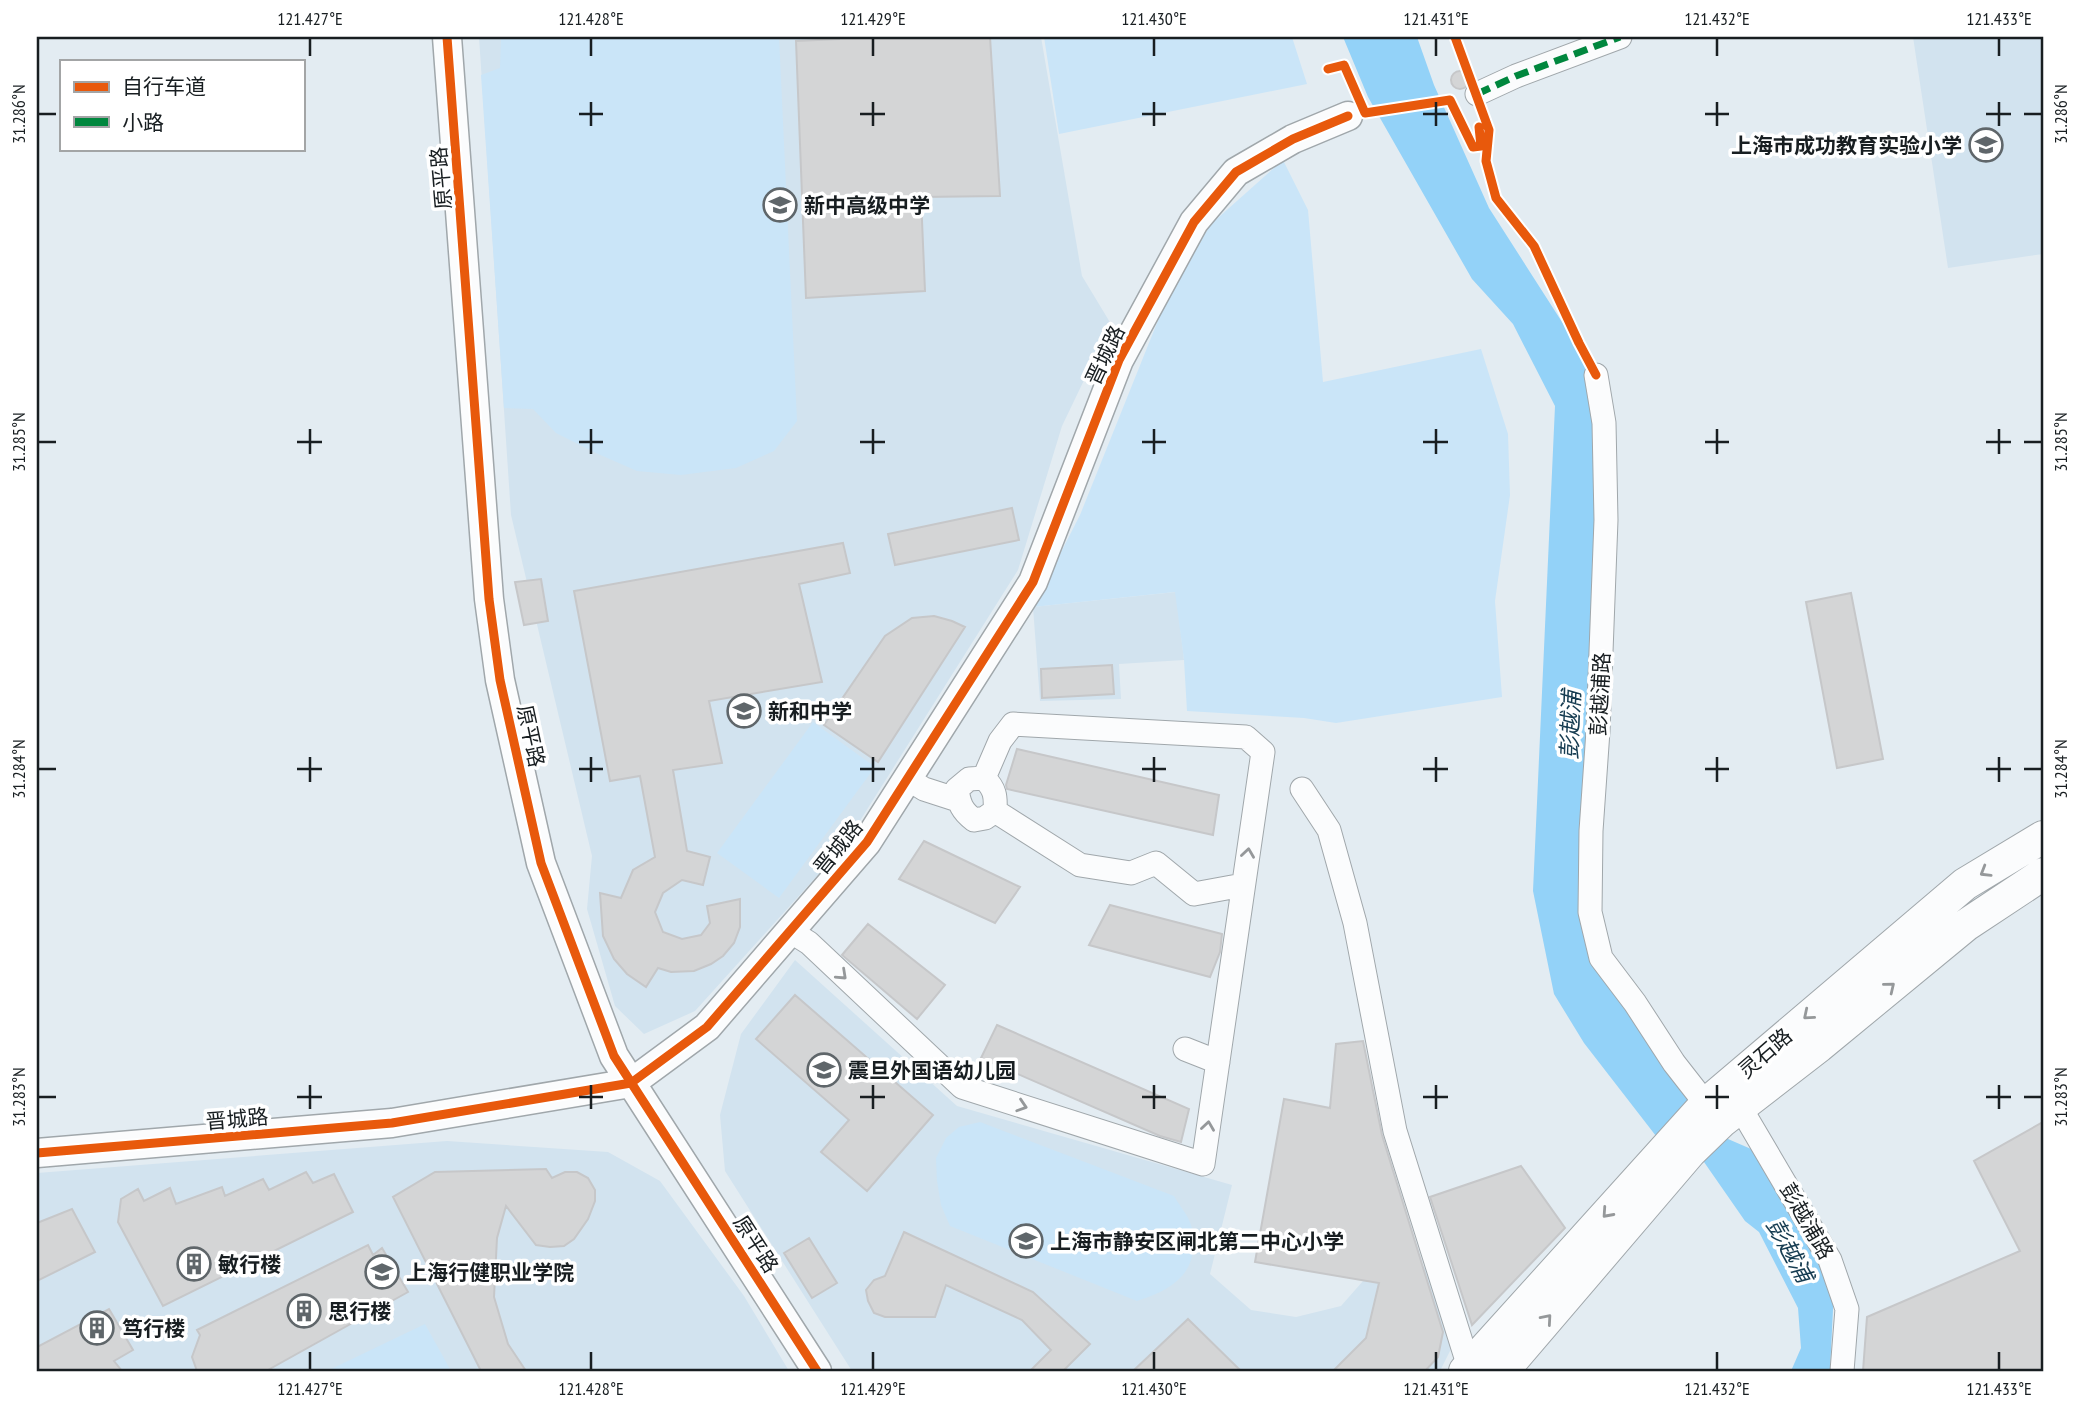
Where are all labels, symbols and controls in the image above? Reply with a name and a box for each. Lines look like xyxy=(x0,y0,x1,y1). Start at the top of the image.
text: 121.427°E xyxy=(277,7,343,30)
text: 121.428°E xyxy=(558,7,624,30)
text: 121.429°E xyxy=(840,7,906,30)
text: 121.430°E xyxy=(1121,7,1187,30)
text: 121.431°E xyxy=(1403,7,1469,30)
text: 121.432°E xyxy=(1684,7,1750,30)
text: 121.433°E xyxy=(1966,7,2032,30)
legend xyxy=(60,60,304,150)
text: 自行车道 xyxy=(122,73,206,100)
text: 31.286°N xyxy=(7,84,30,144)
text: 31.286°N xyxy=(2049,84,2072,144)
text: 小路 xyxy=(122,109,164,136)
school or university icon: 上海市成功教育实验小学 xyxy=(1967,126,2005,164)
place label: 上海市成功教育实验小学 xyxy=(1731,132,1962,159)
street label: 原平路 xyxy=(425,145,457,211)
school or university icon: 新中高级中学 xyxy=(761,186,799,224)
place label: 新中高级中学 xyxy=(804,192,930,219)
street label: 晋城路 xyxy=(1079,321,1131,389)
text: 31.285°N xyxy=(7,412,30,472)
text: 31.285°N xyxy=(2049,412,2072,472)
street label: 彭越浦路 xyxy=(1584,651,1616,737)
water label: 彭越浦 xyxy=(1554,686,1586,760)
school or university icon: 新和中学 xyxy=(725,692,763,730)
place label: 新和中学 xyxy=(768,698,852,725)
street label: 原平路 xyxy=(511,702,551,770)
text: 31.284°N xyxy=(7,739,30,799)
text: 31.284°N xyxy=(2049,739,2072,799)
street label: 晋城路 xyxy=(808,814,868,880)
one-way arrow xyxy=(1240,847,1255,859)
one-way arrow xyxy=(1979,864,1992,877)
one-way arrow xyxy=(834,967,847,979)
one-way arrow xyxy=(1882,983,1895,995)
one-way arrow xyxy=(1804,1007,1816,1020)
street label: 灵石路 xyxy=(1732,1022,1798,1084)
school or university icon: 震旦外国语幼儿园 xyxy=(805,1051,843,1089)
place label: 震旦外国语幼儿园 xyxy=(848,1057,1016,1084)
text: 31.283°N xyxy=(7,1067,30,1127)
text: 31.283°N xyxy=(2049,1067,2072,1127)
one-way arrow xyxy=(1016,1098,1028,1113)
street label: 晋城路 xyxy=(204,1103,270,1135)
one-way arrow xyxy=(1201,1121,1216,1132)
street label: 彭越浦路 xyxy=(1775,1178,1839,1264)
one-way arrow xyxy=(1603,1205,1615,1218)
street label: 原平路 xyxy=(728,1210,784,1278)
water label: 彭越浦 xyxy=(1761,1213,1819,1287)
school or university icon: 上海市静安区闸北第二中心小学 xyxy=(1007,1222,1045,1260)
place label: 上海市静安区闸北第二中心小学 xyxy=(1050,1228,1344,1255)
building icon: 敏行楼 xyxy=(175,1245,213,1283)
place label: 敏行楼 xyxy=(218,1251,281,1278)
school or university icon: 上海行健职业学院 xyxy=(363,1253,401,1291)
place label: 上海行健职业学院 xyxy=(406,1259,574,1286)
building icon: 思行楼 xyxy=(285,1292,323,1330)
place label: 思行楼 xyxy=(328,1298,391,1325)
building icon: 笃行楼 xyxy=(78,1309,116,1347)
place label: 笃行楼 xyxy=(122,1315,185,1342)
one-way arrow xyxy=(1539,1315,1551,1328)
text: 121.427°E xyxy=(277,1377,343,1400)
text: 121.428°E xyxy=(558,1377,624,1400)
text: 121.429°E xyxy=(840,1377,906,1400)
text: 121.430°E xyxy=(1121,1377,1187,1400)
text: 121.431°E xyxy=(1403,1377,1469,1400)
text: 121.432°E xyxy=(1684,1377,1750,1400)
text: 121.433°E xyxy=(1966,1377,2032,1400)

